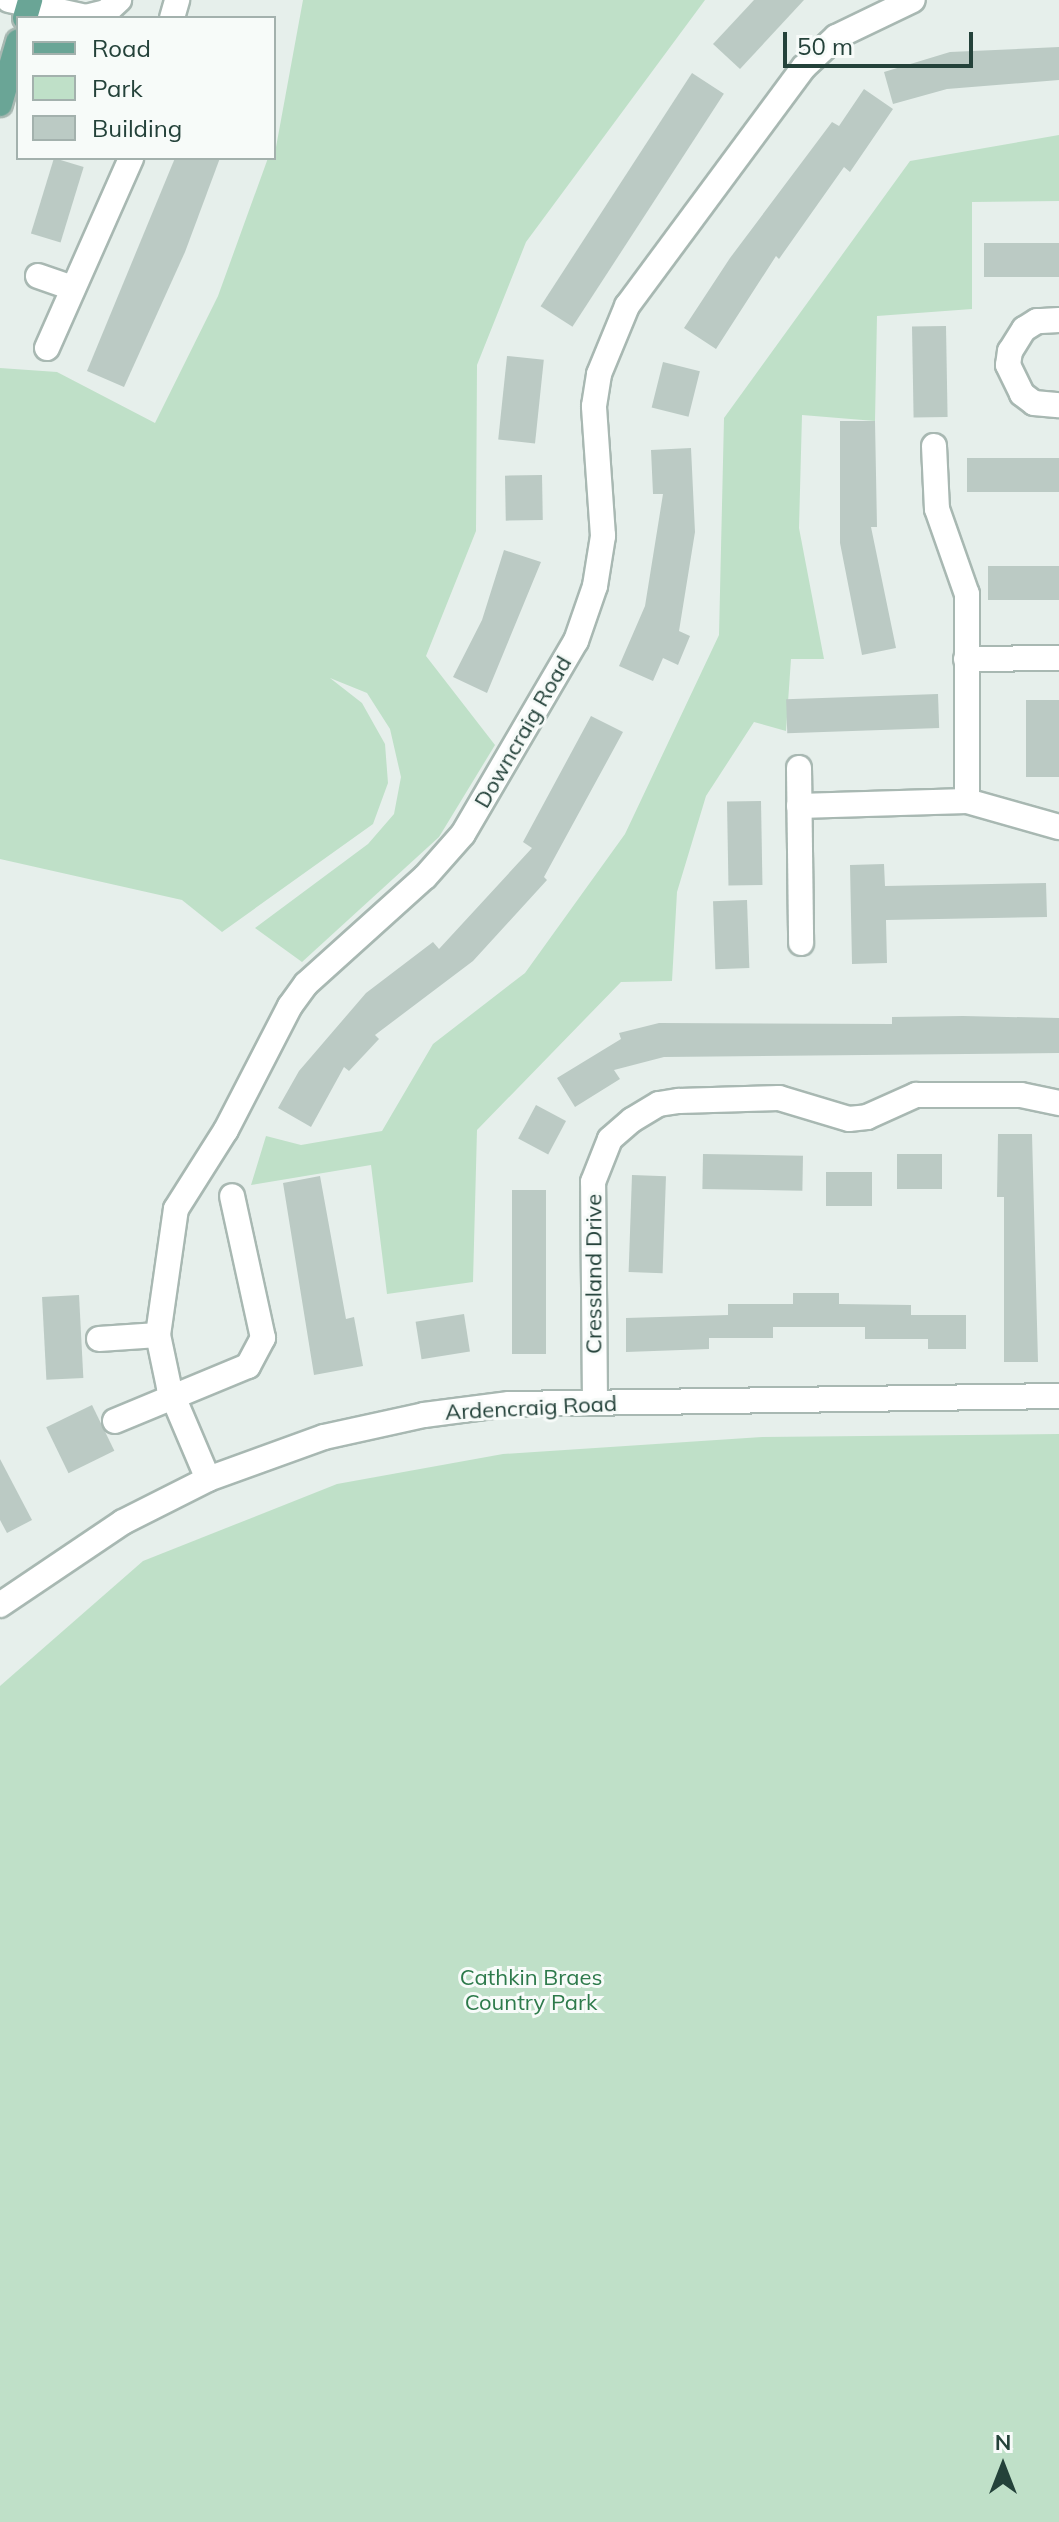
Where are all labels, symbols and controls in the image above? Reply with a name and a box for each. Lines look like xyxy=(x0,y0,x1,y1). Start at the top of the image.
legend xyxy=(16,16,276,160)
scale bar xyxy=(787,16,977,66)
text: 50 m xyxy=(797,31,853,61)
text: Road xyxy=(92,33,151,63)
text: Park xyxy=(92,73,143,103)
text: Building xyxy=(92,113,182,143)
street label: Downcraig Road xyxy=(469,651,577,813)
street label: Cressland Drive xyxy=(581,1194,607,1354)
street label: Ardencraig Road xyxy=(444,1390,618,1426)
park label: Cathkin Braes Country Park xyxy=(460,1964,602,2016)
north arrow xyxy=(963,2426,1043,2506)
text: N xyxy=(995,2428,1011,2456)

